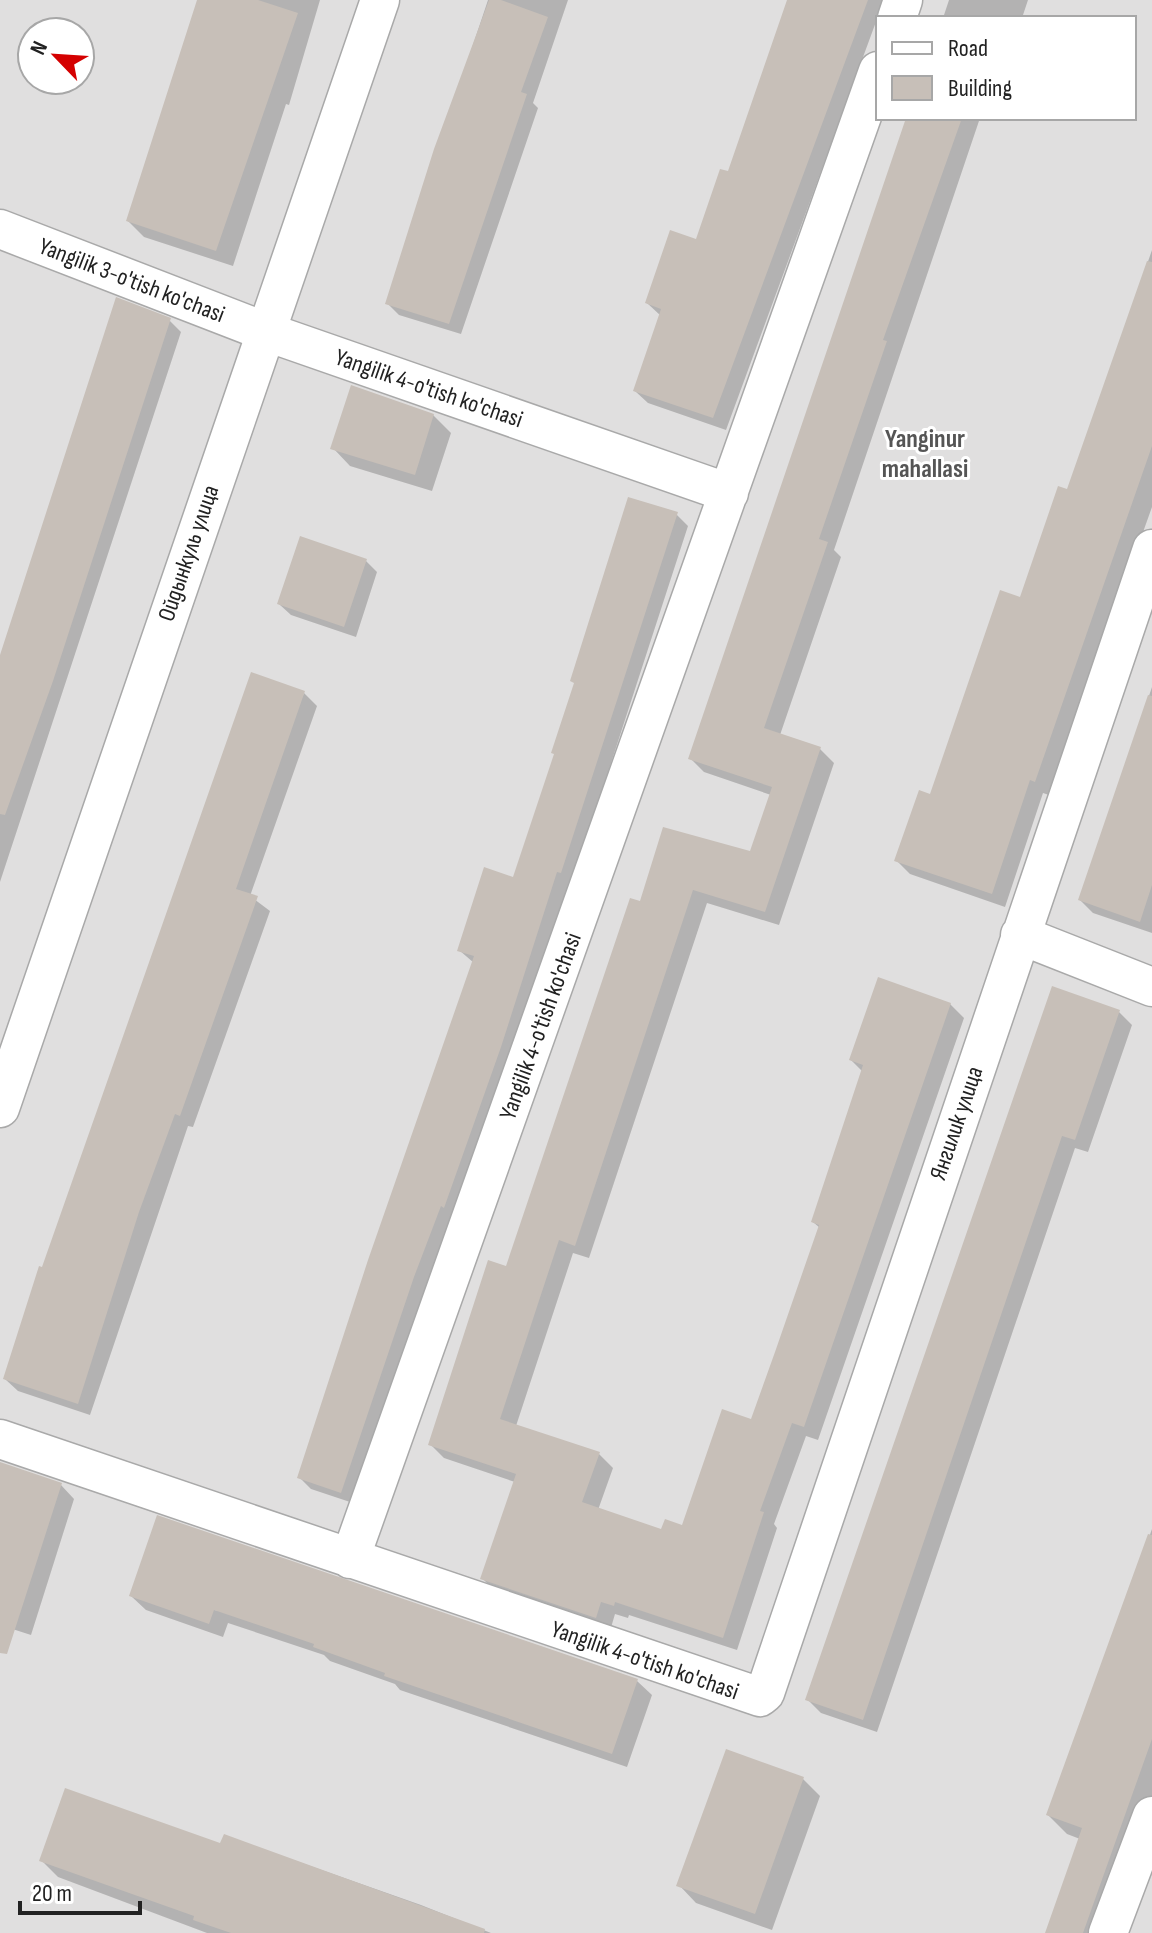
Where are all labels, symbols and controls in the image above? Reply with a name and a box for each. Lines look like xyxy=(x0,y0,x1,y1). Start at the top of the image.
north arrow xyxy=(16,16,96,96)
legend xyxy=(876,16,1136,120)
text: Road xyxy=(948,34,988,63)
text: N xyxy=(25,37,54,59)
text: Building xyxy=(948,74,1012,103)
street label: Yangilik 3-o'tish ko'chasi xyxy=(35,232,229,329)
street label: Yangilik 4-o'tish ko'chasi xyxy=(331,343,527,434)
district label: Yanginur mahallasi xyxy=(882,424,968,485)
street label: Ойдынкуль улица xyxy=(152,481,225,625)
street label: Yangilik 4-o'tish ko'chasi xyxy=(493,929,588,1124)
street label: Янгилик улица xyxy=(924,1063,989,1184)
street label: Yangilik 4-o'tish ko'chasi xyxy=(547,1615,743,1706)
scale bar xyxy=(20,1865,140,1915)
text: 20 m xyxy=(32,1879,72,1908)

